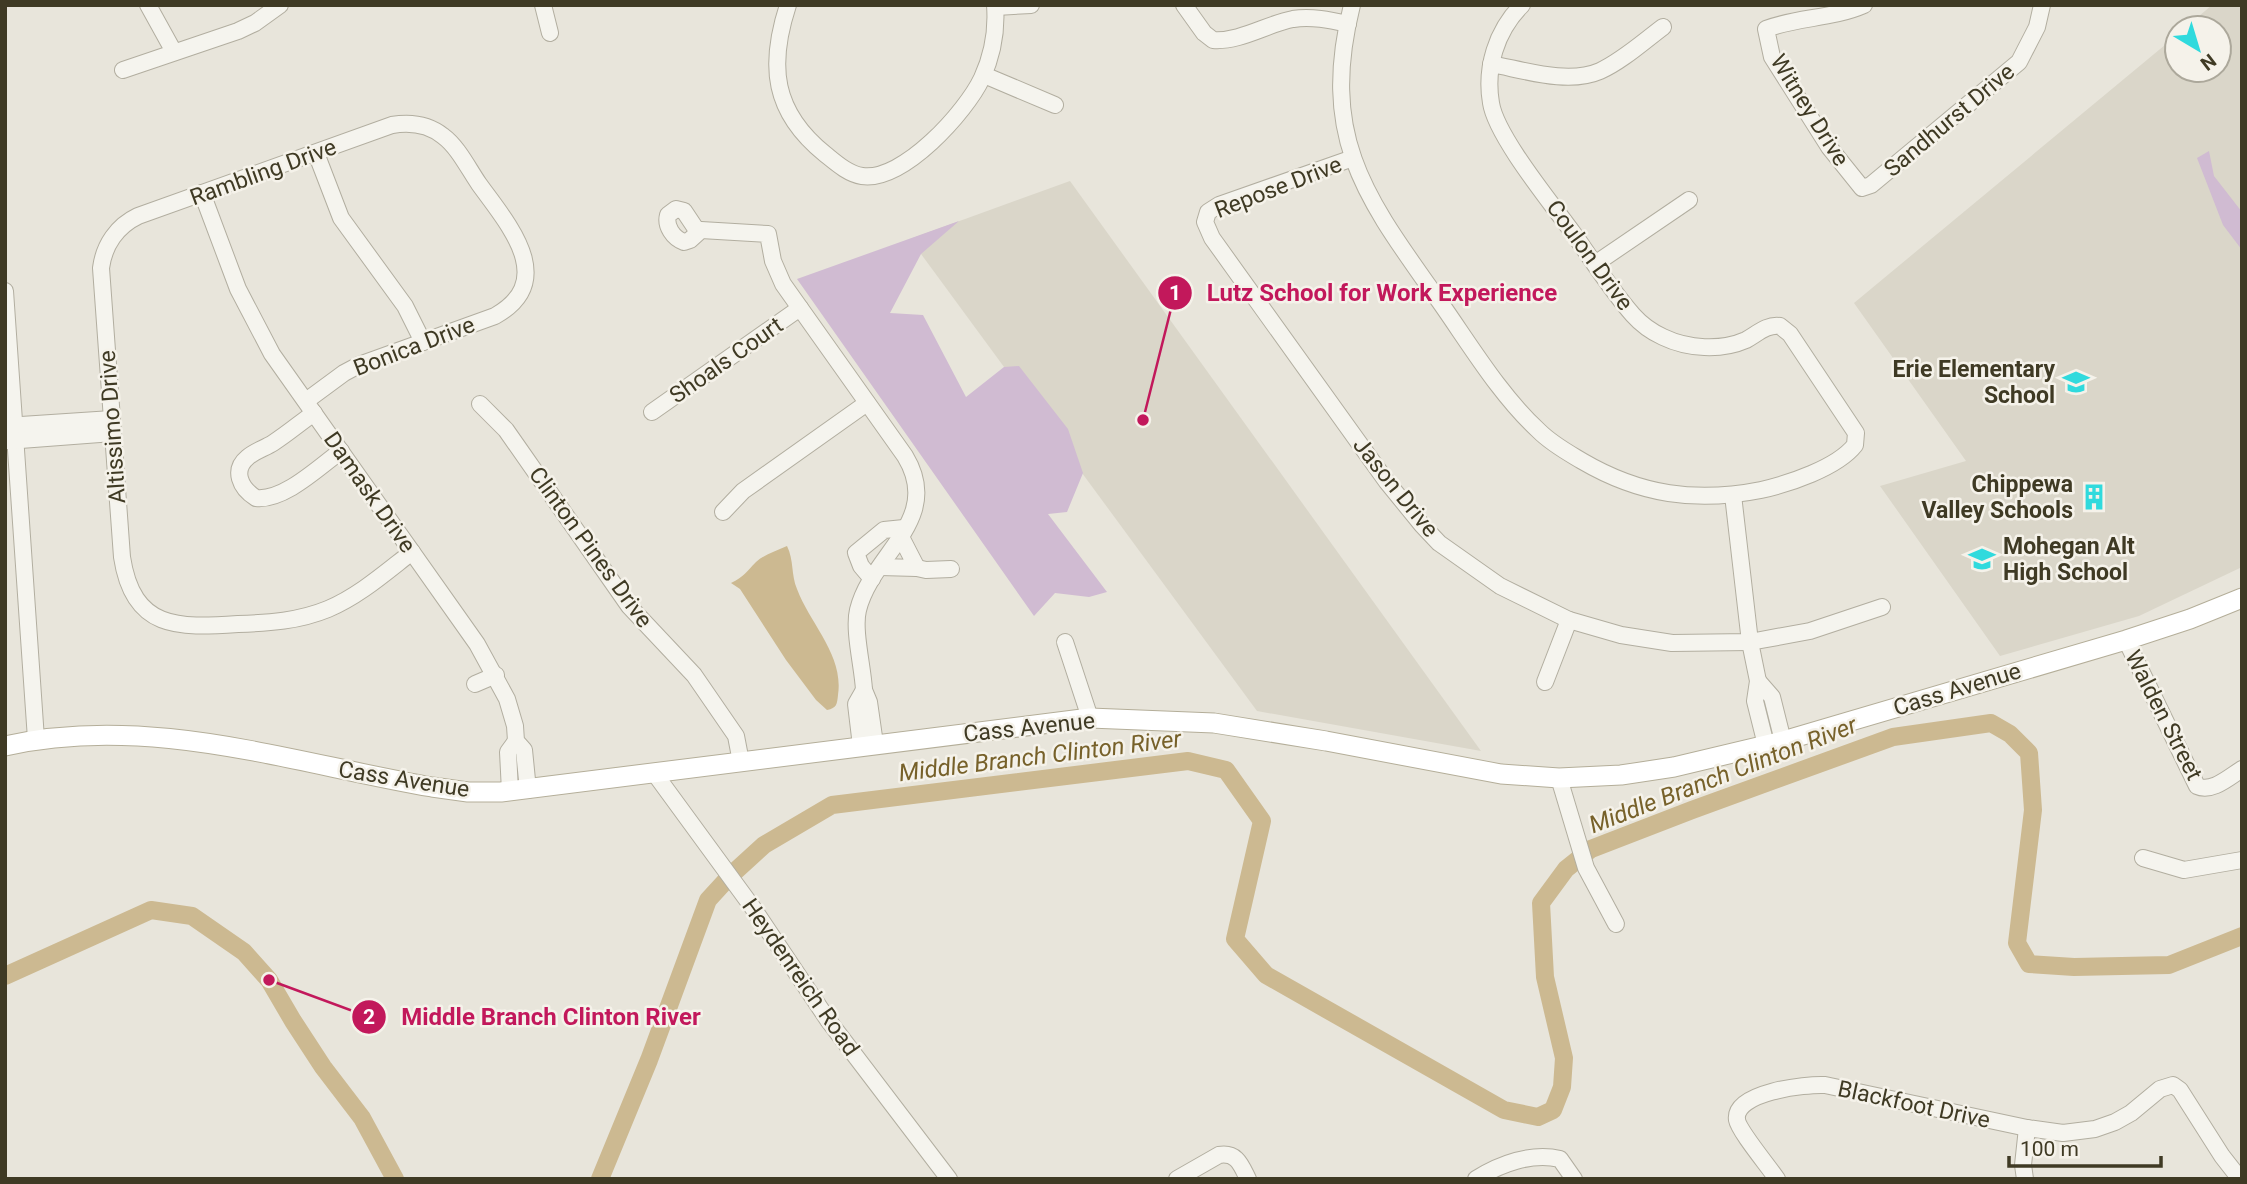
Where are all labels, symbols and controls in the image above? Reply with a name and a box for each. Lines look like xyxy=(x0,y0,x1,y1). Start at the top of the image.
north arrow xyxy=(2163,14,2233,84)
street label: Witney Drive xyxy=(1765,49,1855,171)
text: N xyxy=(2196,49,2221,75)
street label: Sandhurst Drive xyxy=(1879,58,2020,183)
street label: Rambling Drive xyxy=(186,133,340,211)
street label: Repose Drive xyxy=(1211,151,1346,224)
street label: Coulon Drive xyxy=(1541,195,1639,316)
callout: Lutz School for Work Experience xyxy=(1158,271,1571,316)
text: Lutz School for Work Experience xyxy=(1207,279,1557,307)
text: 1 xyxy=(1169,281,1181,305)
street label: Bonica Drive xyxy=(350,311,479,382)
street label: Shoals Court xyxy=(665,312,788,409)
street label: Altissimo Drive xyxy=(94,349,131,505)
place label: Erie Elementary School xyxy=(1892,356,2055,409)
school or university icon: Erie Elementary School xyxy=(2061,367,2091,397)
street label: Damask Drive xyxy=(318,427,421,558)
street label: Jason Drive xyxy=(1347,432,1444,543)
street label: Clinton Pines Drive xyxy=(523,462,658,633)
place label: Chippewa Valley Schools xyxy=(1922,471,2073,524)
building icon: Chippewa Valley Schools xyxy=(2079,482,2109,512)
place label: Mohegan Alt High School xyxy=(2003,533,2135,586)
school or university icon: Mohegan Alt High School xyxy=(1967,544,1997,574)
street label: Walden Street xyxy=(2119,646,2208,785)
street label: Cass Avenue xyxy=(1890,657,2024,722)
street label: Cass Avenue xyxy=(962,707,1096,748)
water label: Middle Branch Clinton River xyxy=(1585,711,1862,839)
water label: Middle Branch Clinton River xyxy=(897,725,1184,787)
street label: Cass Avenue xyxy=(337,756,471,803)
street label: Heydenreich Road xyxy=(736,894,865,1061)
callout: Middle Branch Clinton River xyxy=(352,994,715,1039)
text: Middle Branch Clinton River xyxy=(401,1003,701,1031)
text: 2 xyxy=(363,1005,375,1029)
street label: Blackfoot Drive xyxy=(1835,1075,1993,1134)
scale bar xyxy=(2009,1124,2161,1168)
text: 100 m xyxy=(2020,1137,2079,1161)

